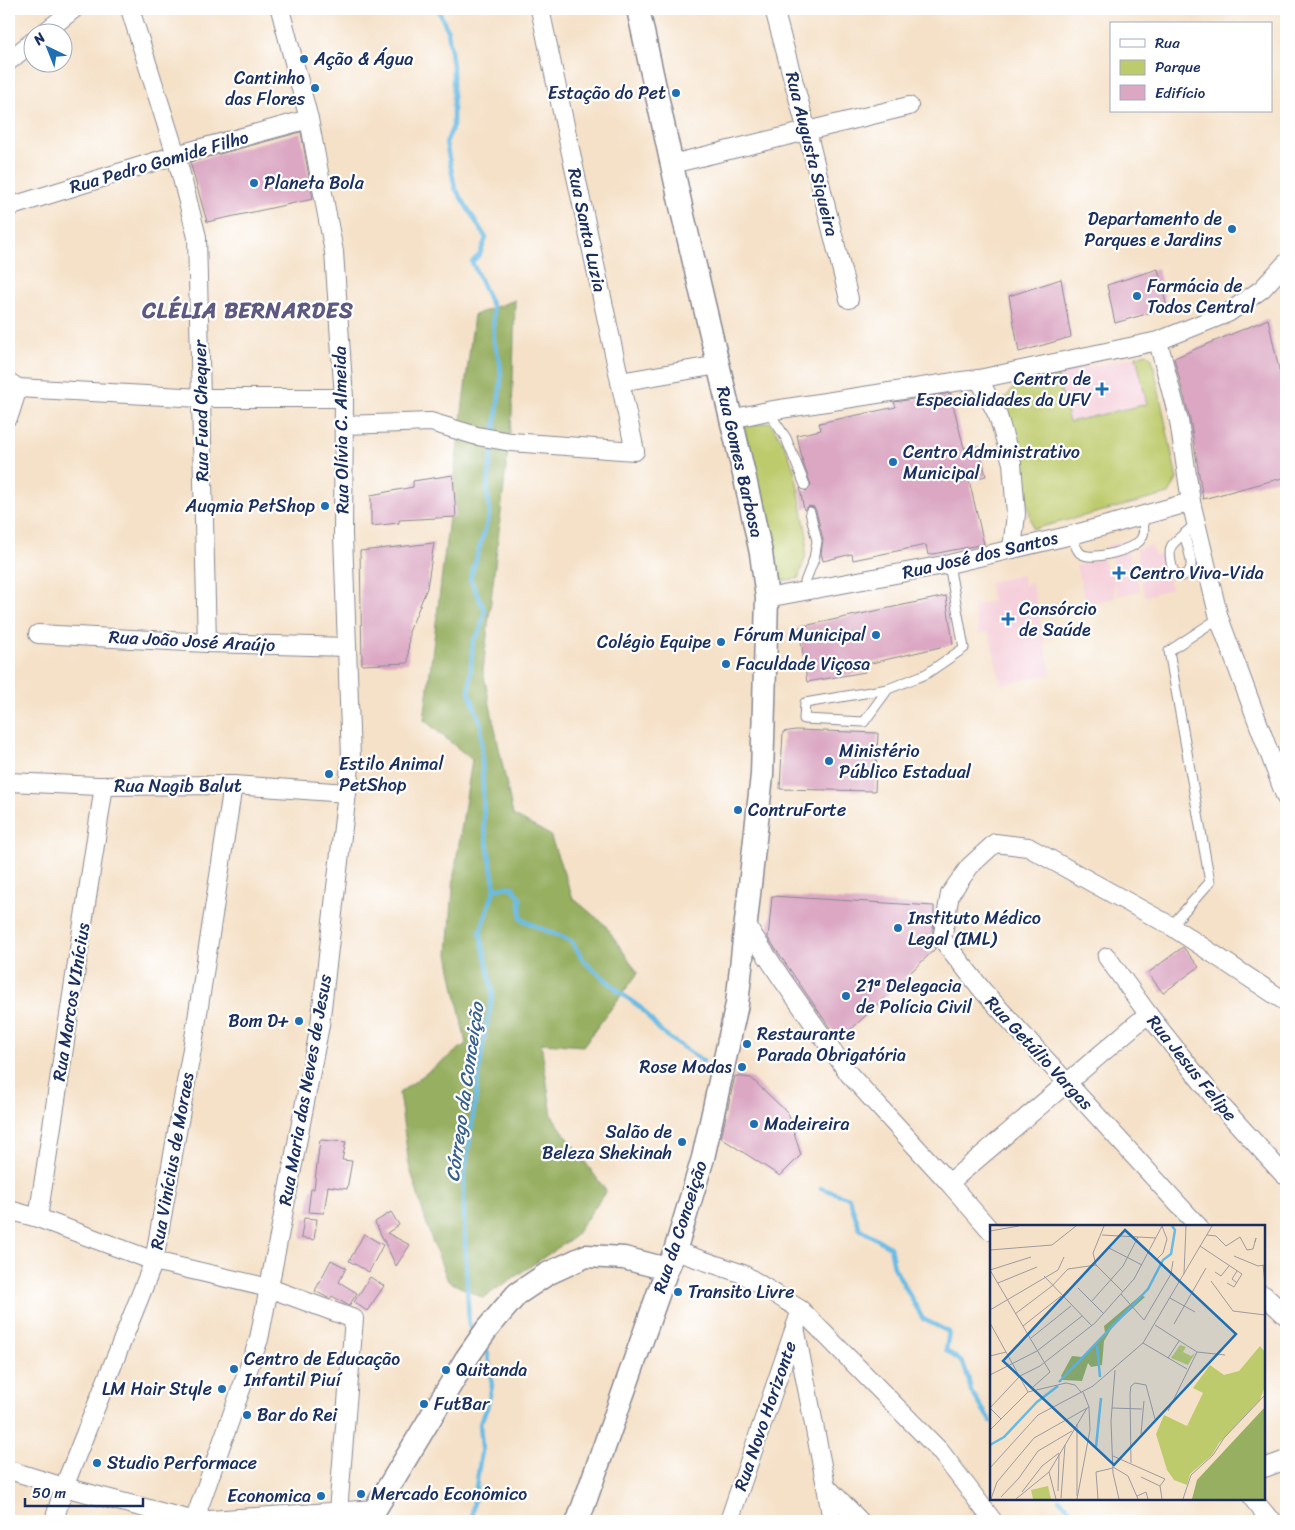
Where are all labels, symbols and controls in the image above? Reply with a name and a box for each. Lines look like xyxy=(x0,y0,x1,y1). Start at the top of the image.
north arrow xyxy=(22,22,72,72)
legend xyxy=(1110,22,1272,112)
text: N xyxy=(27,26,52,52)
text: Rua xyxy=(1155,30,1180,56)
place label: Ação & Água xyxy=(313,43,413,75)
marker: Ação & Água xyxy=(298,53,310,65)
text: Parque xyxy=(1155,54,1200,80)
place label: Cantinho das Flores xyxy=(225,62,306,115)
street label: Rua Augusta Siqueira xyxy=(776,68,848,240)
place label: Estação do Pet xyxy=(548,77,666,109)
text: Edifício xyxy=(1155,80,1206,106)
marker: Cantinho das Flores xyxy=(309,82,321,94)
marker: Estação do Pet xyxy=(670,87,682,99)
street label: Rua Pedro Gomide Filho xyxy=(66,121,252,203)
street label: Rua Santa Luzia xyxy=(558,165,616,295)
place label: Planeta Bola xyxy=(264,167,365,199)
marker: Planeta Bola xyxy=(248,177,260,189)
place label: Departamento de Parques e Jardins xyxy=(1084,203,1223,256)
marker: Departamento de Parques e Jardins xyxy=(1226,223,1238,235)
place label: Farmácia de Todos Central xyxy=(1147,270,1256,323)
marker: Farmácia de Todos Central xyxy=(1131,290,1143,302)
district label: CLÉLIA BERNARDES xyxy=(141,291,354,330)
street label: Rua Fuad Chequer xyxy=(184,338,218,482)
street label: Rua Olívia C. Almeida xyxy=(324,346,358,514)
place label: Centro de Especialidades da UFV xyxy=(916,363,1092,416)
marker: Centro de Especialidades da UFV xyxy=(1095,382,1109,396)
street label: Rua Gomes Barbosa xyxy=(707,383,773,541)
place label: Centro Administrativo Municipal xyxy=(903,436,1080,489)
marker: Centro Administrativo Municipal xyxy=(887,456,899,468)
place label: Auqmia PetShop xyxy=(184,490,315,522)
marker: Auqmia PetShop xyxy=(319,500,331,512)
street label: Rua José dos Santos xyxy=(899,521,1062,588)
place label: Centro Viva-Vida xyxy=(1130,557,1264,589)
marker: Centro Viva-Vida xyxy=(1112,566,1126,580)
place label: Consórcio de Saúde xyxy=(1019,593,1097,646)
marker: Consórcio de Saúde xyxy=(1001,612,1015,626)
place label: Fórum Municipal xyxy=(734,619,867,651)
street label: Rua João José Araújo xyxy=(108,621,276,661)
place label: Colégio Equipe xyxy=(597,626,711,658)
marker: Fórum Municipal xyxy=(870,629,882,641)
marker: Colégio Equipe xyxy=(715,636,727,648)
place label: Faculdade Viçosa xyxy=(736,648,870,680)
marker: Faculdade Viçosa xyxy=(720,658,732,670)
place label: Ministério Público Estadual xyxy=(839,735,972,788)
place label: Estilo Animal PetShop xyxy=(339,748,444,801)
marker: Ministério Público Estadual xyxy=(823,755,835,767)
marker: Estilo Animal PetShop xyxy=(323,768,335,780)
street label: Rua Nagib Balut xyxy=(114,770,242,802)
place label: ContruForte xyxy=(748,794,846,826)
marker: ContruForte xyxy=(732,804,744,816)
place label: Instituto Médico Legal (IML) xyxy=(907,902,1041,955)
street label: Rua Marcos VInícius xyxy=(43,920,99,1083)
marker: Instituto Médico Legal (IML) xyxy=(892,922,904,934)
place label: 21ª Delegacia de Polícia Civil xyxy=(856,970,973,1023)
street label: Rua Maria das Neves de Jesus xyxy=(269,971,341,1208)
street label: Rua Getúlio Vargas xyxy=(977,988,1102,1119)
marker: 21ª Delegacia de Polícia Civil xyxy=(840,990,852,1002)
water label: Córrego da Conceição xyxy=(436,998,494,1184)
place label: Bom D+ xyxy=(228,1005,289,1037)
street label: Rua Jesus Felipe xyxy=(1139,1007,1245,1129)
marker: Bom D+ xyxy=(293,1015,305,1027)
place label: Restaurante Parada Obrigatória xyxy=(757,1018,906,1071)
marker: Restaurante Parada Obrigatória xyxy=(741,1038,753,1050)
place label: Rose Modas xyxy=(640,1051,733,1083)
marker: Rose Modas xyxy=(736,1061,748,1073)
street label: Rua Vinícius de Moraes xyxy=(141,1069,203,1252)
place label: Madeireira xyxy=(764,1108,849,1140)
place label: Salão de Beleza Shekinah xyxy=(542,1116,672,1169)
marker: Madeireira xyxy=(748,1118,760,1130)
marker: Salão de Beleza Shekinah xyxy=(676,1136,688,1148)
street label: Rua da Conceição xyxy=(643,1156,717,1298)
inset map xyxy=(990,1225,1265,1500)
place label: Transito Livre xyxy=(688,1276,795,1308)
marker: Transito Livre xyxy=(672,1286,684,1298)
street label: Rua Novo Horizonte xyxy=(724,1337,806,1495)
place label: Centro de Educação Infantil Piuí xyxy=(243,1343,400,1396)
place label: Quitanda xyxy=(456,1354,527,1386)
marker: Centro de Educação Infantil Piuí xyxy=(228,1363,240,1375)
marker: Quitanda xyxy=(440,1364,452,1376)
place label: LM Hair Style xyxy=(102,1373,212,1405)
marker: LM Hair Style xyxy=(216,1383,228,1395)
place label: FutBar xyxy=(434,1388,491,1420)
marker: FutBar xyxy=(418,1398,430,1410)
place label: Bar do Rei xyxy=(257,1399,338,1431)
marker: Bar do Rei xyxy=(241,1409,253,1421)
place label: Studio Performace xyxy=(107,1447,257,1479)
marker: Studio Performace xyxy=(91,1457,103,1469)
scale bar xyxy=(25,1475,142,1507)
place label: Mercado Econômico xyxy=(371,1478,527,1510)
text: 50 m xyxy=(32,1480,67,1506)
place label: Economica xyxy=(227,1480,311,1512)
marker: Mercado Econômico xyxy=(355,1488,367,1500)
marker: Economica xyxy=(315,1490,327,1502)

